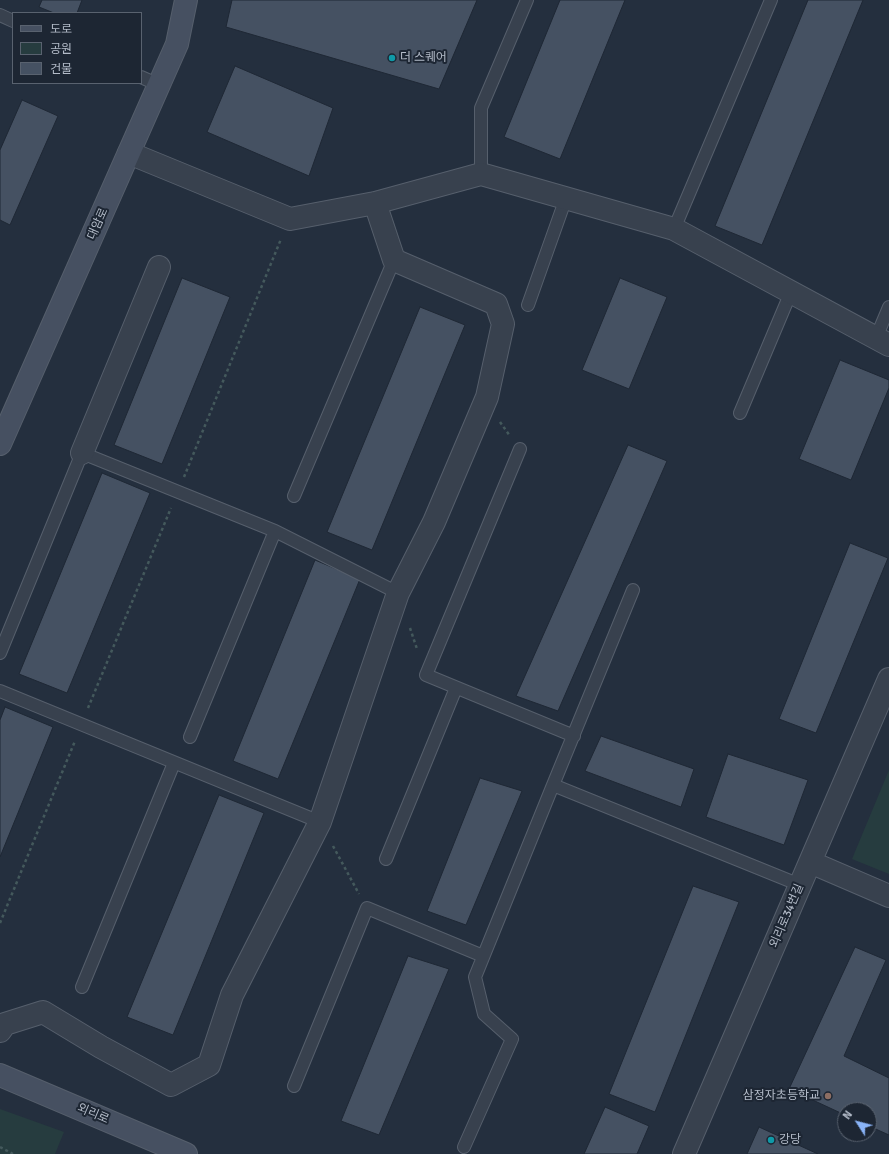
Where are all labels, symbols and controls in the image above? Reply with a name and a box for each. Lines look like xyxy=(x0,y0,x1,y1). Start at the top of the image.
legend xyxy=(12,12,142,84)
text: 도로 xyxy=(50,22,72,37)
text: 공원 xyxy=(50,42,72,57)
place label: 더 스퀘어 xyxy=(400,51,447,65)
marker: 더 스퀘어 xyxy=(387,53,397,63)
text: 건물 xyxy=(50,62,72,77)
street label: 대암로 xyxy=(85,206,111,242)
street label: 외리로34번길 xyxy=(767,882,807,950)
place label: 삼정자초등학교 xyxy=(743,1089,820,1103)
marker: 삼정자초등학교 xyxy=(823,1091,833,1101)
street label: 외리로 xyxy=(75,1101,111,1127)
north arrow xyxy=(837,1102,877,1142)
text: N xyxy=(840,1108,855,1122)
place label: 강당 xyxy=(779,1133,801,1147)
marker: 강당 xyxy=(766,1135,776,1145)

